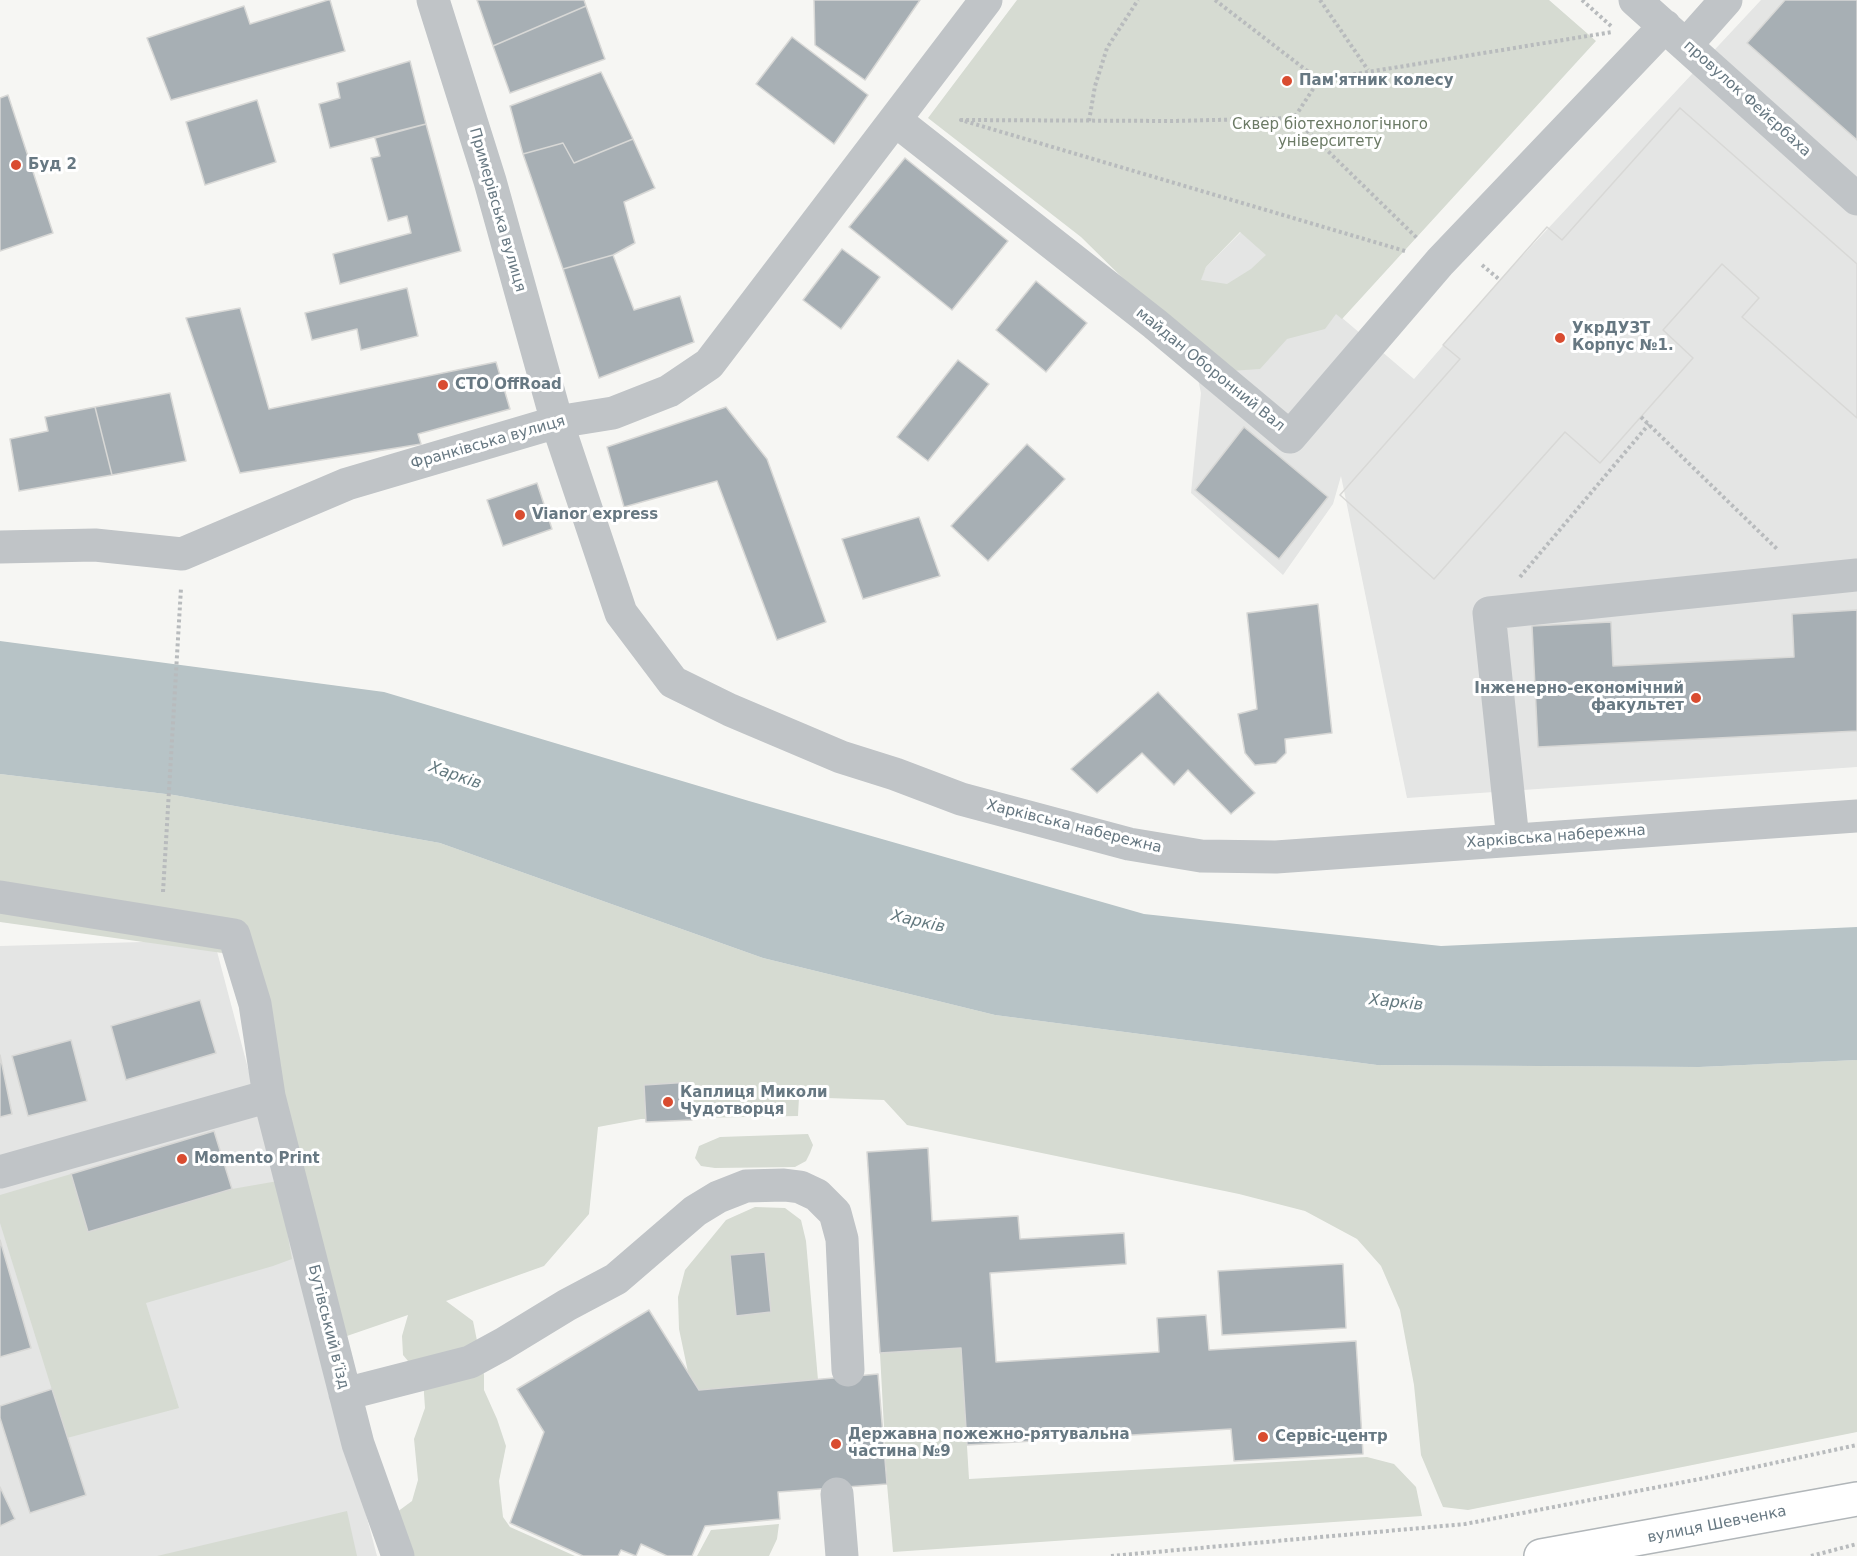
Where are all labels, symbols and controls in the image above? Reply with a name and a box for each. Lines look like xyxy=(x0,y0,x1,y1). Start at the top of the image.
street label: провулок Фейєрбаха xyxy=(1680,37,1814,161)
place label: Пам'ятник колесу xyxy=(1299,72,1453,90)
marker: Пам'ятник колесу xyxy=(1280,74,1294,88)
park label: Сквер біотехнологічного університету xyxy=(1232,116,1428,151)
street label: Примерівська вулиця xyxy=(465,126,529,294)
place label: Буд 2 xyxy=(28,156,77,174)
marker: Буд 2 xyxy=(9,158,23,172)
street label: майдан Оборонний Вал xyxy=(1132,304,1288,436)
place label: УкрДУЗТ Корпус №1. xyxy=(1572,320,1674,355)
marker: УкрДУЗТ Корпус №1. xyxy=(1553,331,1567,345)
place label: СТО OffRoad xyxy=(455,376,562,394)
marker: СТО OffRoad xyxy=(436,378,450,392)
street label: Франківська вулиця xyxy=(409,412,567,474)
place label: Vianor express xyxy=(532,506,658,524)
marker: Vianor express xyxy=(513,508,527,522)
place label: Інженерно-економічний факультет xyxy=(1474,680,1684,715)
marker: Інженерно-економічний факультет xyxy=(1689,691,1703,705)
water label: Харків xyxy=(426,758,484,794)
street label: Харківська набережна xyxy=(985,797,1163,857)
street label: Харківська набережна xyxy=(1466,822,1646,852)
water label: Харків xyxy=(889,907,947,937)
water label: Харків xyxy=(1368,991,1424,1015)
place label: Каплиця Миколи Чудотворця xyxy=(680,1084,828,1119)
marker: Каплиця Миколи Чудотворця xyxy=(661,1095,675,1109)
place label: Momento Print xyxy=(194,1150,320,1168)
marker: Momento Print xyxy=(175,1152,189,1166)
street label: Бутівський в’їзд xyxy=(304,1263,352,1391)
place label: Державна пожежно-рятувальна частина №9 xyxy=(848,1426,1130,1461)
place label: Сервіс-центр xyxy=(1275,1428,1388,1446)
marker: Сервіс-центр xyxy=(1256,1430,1270,1444)
marker: Державна пожежно-рятувальна частина №9 xyxy=(829,1437,843,1451)
street label: вулиця Шевченка xyxy=(1646,1503,1788,1547)

